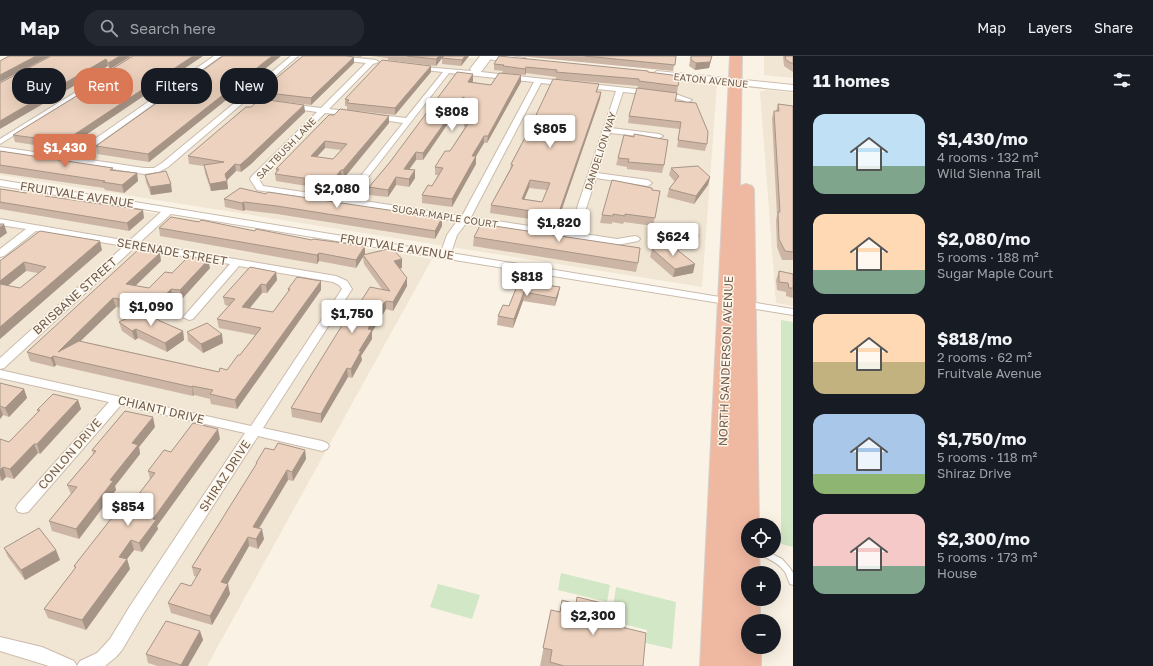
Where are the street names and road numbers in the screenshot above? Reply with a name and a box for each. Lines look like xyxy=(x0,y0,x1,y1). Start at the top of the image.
street label: EATON AVENUE xyxy=(673,70,749,90)
street label: DANDELION WAY xyxy=(582,110,619,192)
street label: SALTBUSH LANE xyxy=(254,115,318,181)
street label: FRUITVALE AVENUE xyxy=(19,178,135,211)
street label: SUGAR MAPLE COURT xyxy=(391,202,499,230)
street label: FRUITVALE AVENUE xyxy=(339,230,455,263)
street label: SERENADE STREET xyxy=(116,234,229,269)
street label: BRISBANE STREET xyxy=(29,253,120,337)
street label: NORTH SANDERSON AVENUE xyxy=(715,276,736,446)
street label: CHIANTI DRIVE xyxy=(116,392,206,427)
street label: CONLON DRIVE xyxy=(35,415,105,492)
street label: SHIRAZ DRIVE xyxy=(196,437,253,514)

